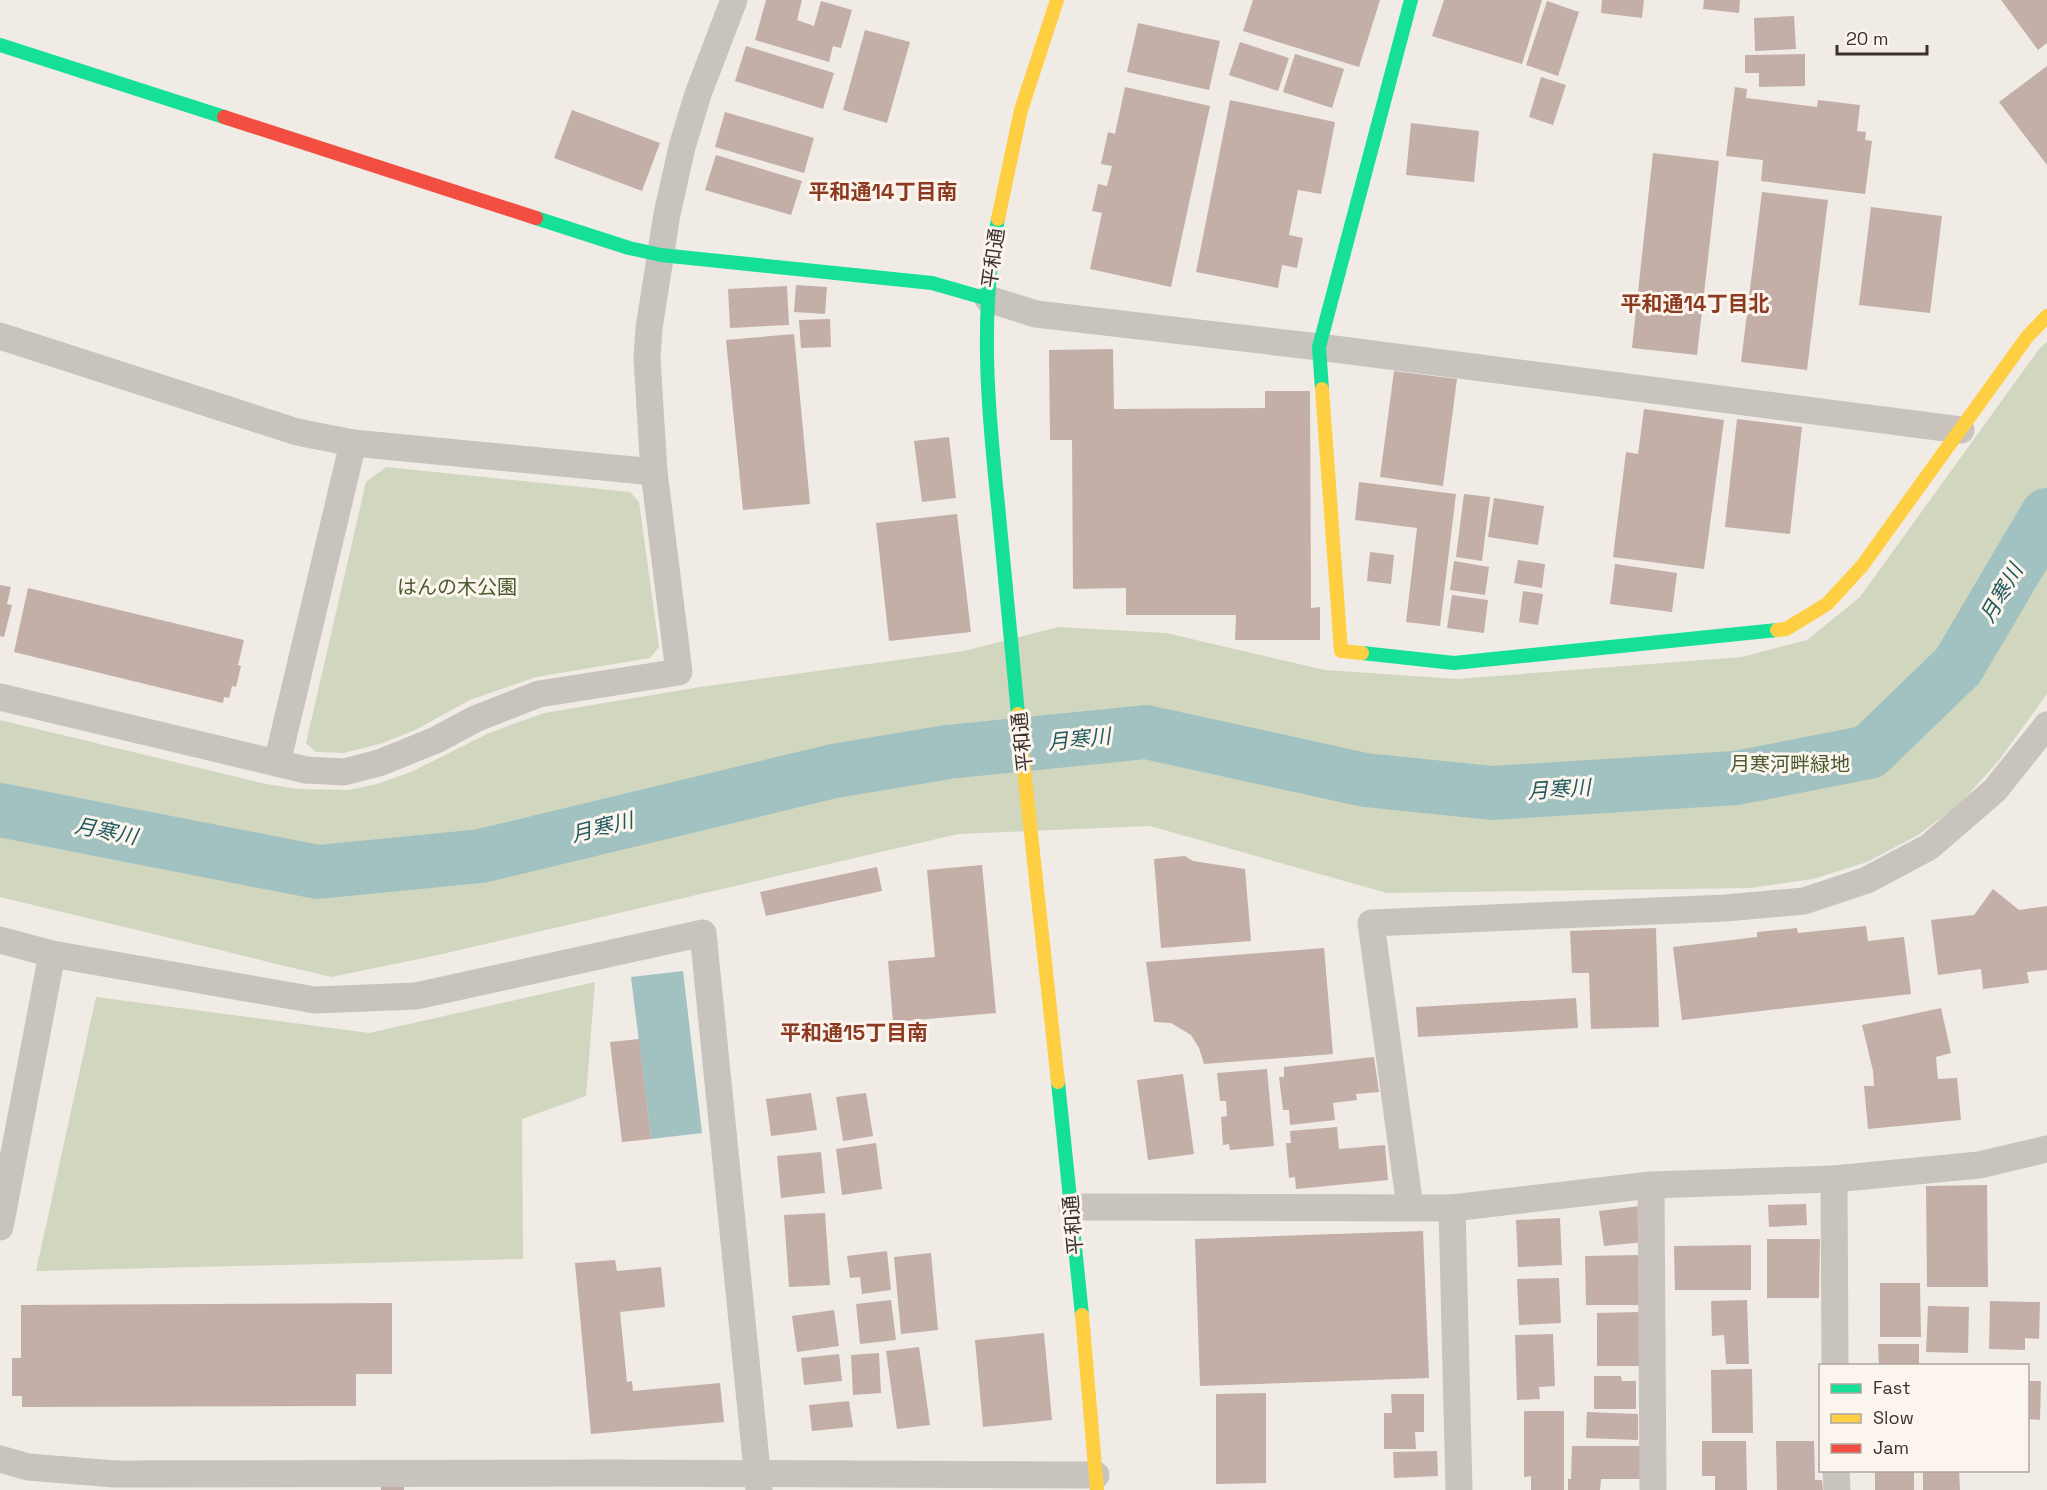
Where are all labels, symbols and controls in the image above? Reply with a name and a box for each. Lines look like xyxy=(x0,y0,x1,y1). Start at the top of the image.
scale bar xyxy=(1837,18,1927,56)
text: 20 m xyxy=(1846,27,1889,50)
district label: 平和通14丁目南 xyxy=(809,178,957,205)
street label: 平和通 xyxy=(976,226,1010,290)
district label: 平和通14丁目北 xyxy=(1621,290,1769,317)
water label: 月寒川 xyxy=(1974,557,2029,627)
park label: はんの木公園 xyxy=(397,574,517,600)
street label: 平和通 xyxy=(1006,711,1038,773)
water label: 月寒川 xyxy=(1046,722,1114,756)
park label: 月寒河畔緑地 xyxy=(1730,751,1850,777)
water label: 月寒川 xyxy=(1527,773,1593,805)
water label: 月寒川 xyxy=(568,806,638,848)
water label: 月寒川 xyxy=(73,812,141,851)
district label: 平和通15丁目南 xyxy=(780,1019,928,1046)
street label: 平和通 xyxy=(1057,1194,1089,1256)
legend xyxy=(1819,1364,2029,1472)
text: Fast xyxy=(1873,1376,1910,1399)
text: Slow xyxy=(1873,1406,1914,1429)
text: Jam xyxy=(1873,1436,1909,1459)

